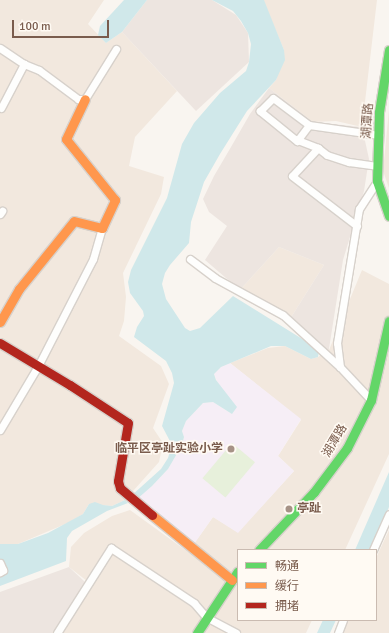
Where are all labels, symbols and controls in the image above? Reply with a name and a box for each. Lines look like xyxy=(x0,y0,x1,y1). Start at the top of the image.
scale bar xyxy=(14,12,111,38)
text: 100 m xyxy=(19,19,51,34)
street label: 湖潭路 xyxy=(360,103,376,139)
street label: 湖潭路 xyxy=(320,422,350,460)
place label: 临平区亭趾实验小学 xyxy=(115,442,223,456)
marker: 临平区亭趾实验小学 xyxy=(226,444,236,454)
place label: 亭趾 xyxy=(297,502,321,516)
marker: 亭趾 xyxy=(284,504,294,514)
legend xyxy=(237,549,377,621)
text: 畅通 xyxy=(275,559,299,574)
text: 缓行 xyxy=(275,579,299,594)
text: 拥堵 xyxy=(275,599,299,614)

